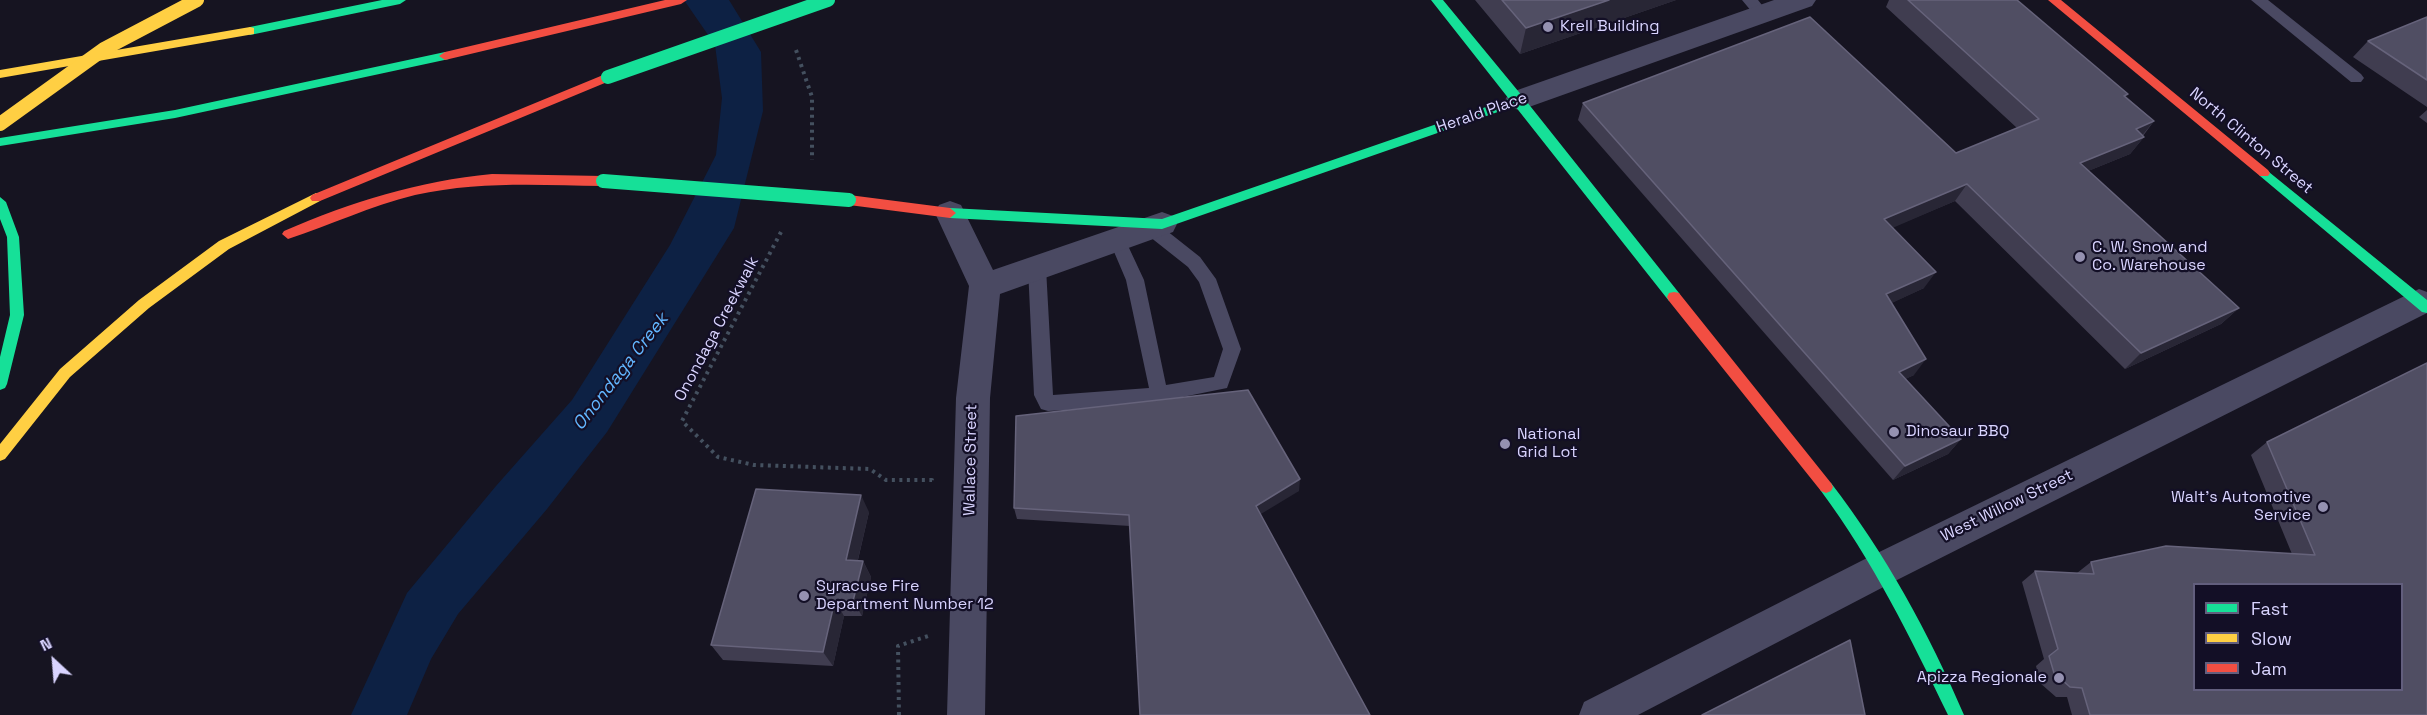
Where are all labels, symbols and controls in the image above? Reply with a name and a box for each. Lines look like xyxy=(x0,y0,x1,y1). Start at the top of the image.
place label: Krell Building xyxy=(1560,17,1659,37)
marker: Krell Building xyxy=(1541,20,1555,34)
street label: North Clinton Street xyxy=(2185,84,2317,198)
street label: Herald Place xyxy=(1434,88,1530,138)
place label: C. W. Snow and Co. Warehouse xyxy=(2092,238,2207,276)
marker: C. W. Snow and Co. Warehouse xyxy=(2073,250,2087,264)
street label: Onondaga Creekwalk xyxy=(671,253,763,405)
water label: Onondaga Creek xyxy=(569,309,673,435)
street label: Wallace Street xyxy=(960,404,982,516)
place label: Dinosaur BBQ xyxy=(1906,422,2009,442)
place label: National Grid Lot xyxy=(1517,425,1580,463)
marker: Dinosaur BBQ xyxy=(1887,425,1901,439)
marker: National Grid Lot xyxy=(1498,437,1512,451)
street label: West Willow Street xyxy=(1938,466,2076,546)
place label: Walt's Automotive Service xyxy=(2171,488,2311,526)
marker: Walt's Automotive Service xyxy=(2316,500,2330,514)
place label: Syracuse Fire Department Number 12 xyxy=(816,577,994,615)
legend xyxy=(2193,583,2403,691)
marker: Syracuse Fire Department Number 12 xyxy=(797,589,811,603)
text: Fast xyxy=(2251,597,2288,620)
text: Slow xyxy=(2251,627,2292,650)
north arrow xyxy=(24,631,84,691)
text: N xyxy=(36,633,55,656)
text: Jam xyxy=(2251,657,2287,680)
place label: Apizza Regionale xyxy=(1917,668,2047,688)
marker: Apizza Regionale xyxy=(2052,671,2066,685)

